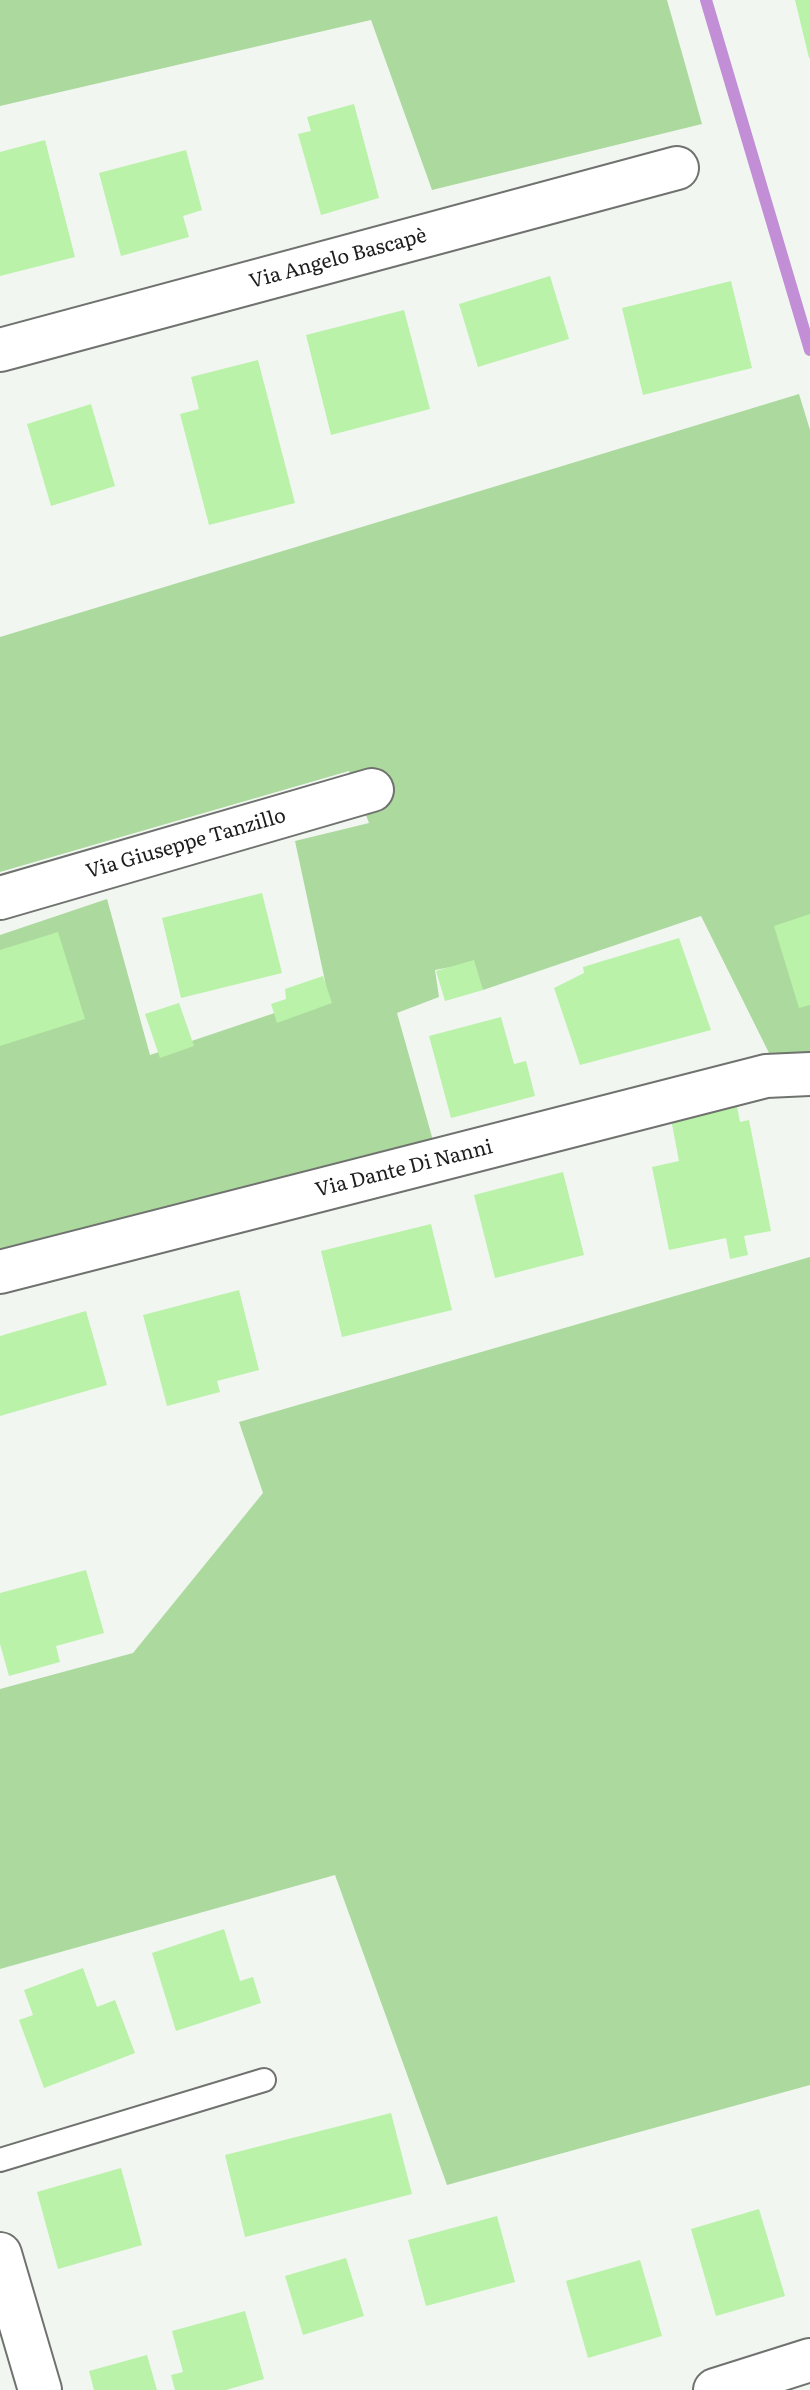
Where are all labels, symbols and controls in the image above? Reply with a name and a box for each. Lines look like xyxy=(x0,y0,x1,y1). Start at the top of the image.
street label: Via Angelo Bascapè xyxy=(247,224,429,294)
street label: Via Giuseppe Tanzillo xyxy=(83,804,289,884)
street label: Via Dante Di Nanni xyxy=(313,1135,495,1203)

